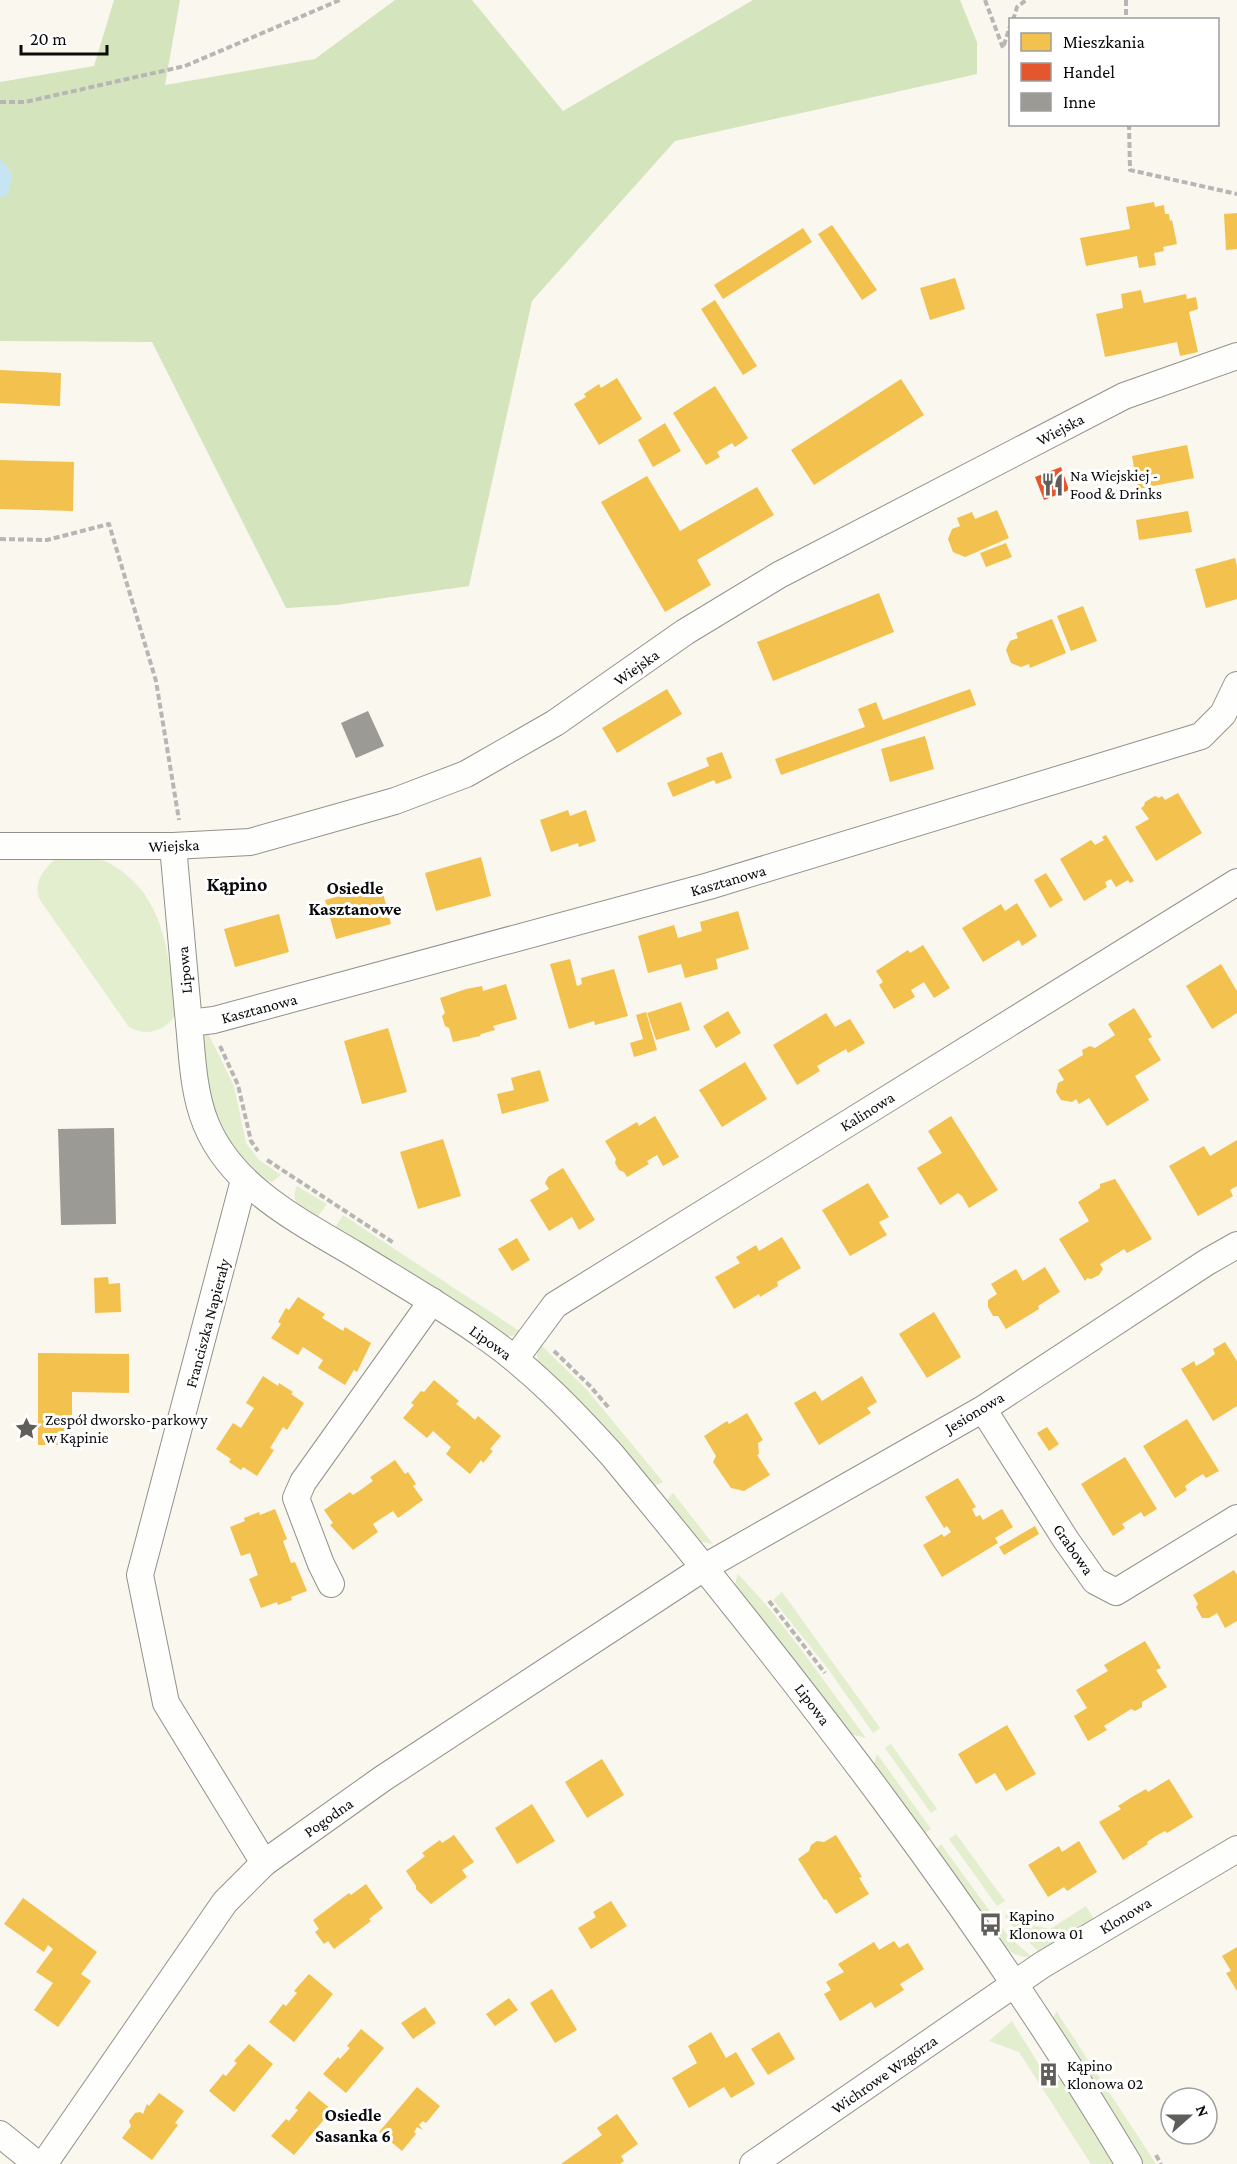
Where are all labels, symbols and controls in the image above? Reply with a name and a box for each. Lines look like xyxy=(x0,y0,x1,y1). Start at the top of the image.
scale bar xyxy=(21,18,106,56)
legend xyxy=(1009,18,1219,126)
text: 20 m xyxy=(30,29,67,49)
text: Mieszkania xyxy=(1063,32,1145,52)
text: Handel xyxy=(1063,62,1115,82)
text: Inne xyxy=(1063,92,1096,112)
street label: Wiejska xyxy=(1034,410,1088,450)
place label: Na Wiejskiej - Food & Drinks xyxy=(1070,467,1162,502)
restaurant icon: Na Wiejskiej - Food & Drinks xyxy=(1039,471,1065,497)
street label: Wiejska xyxy=(611,646,663,690)
street label: Wiejska xyxy=(148,836,200,856)
street label: Kasztanowa xyxy=(688,861,768,899)
district label: Kąpino xyxy=(206,873,268,895)
district label: Osiedle Kasztanowe xyxy=(309,878,401,919)
street label: Lipowa xyxy=(174,945,196,994)
street label: Kasztanowa xyxy=(219,990,299,1027)
street label: Kalinowa xyxy=(837,1088,898,1135)
street label: Franciszka Napierały xyxy=(182,1256,234,1390)
street label: Lipowa xyxy=(466,1322,515,1364)
street label: Jesionowa xyxy=(940,1388,1008,1439)
place label: Zespół dworsko-parkowy w Kąpinie xyxy=(45,1411,208,1447)
place icon: Zespół dworsko-parkowy w Kąpinie xyxy=(14,1415,40,1441)
street label: Grabowa xyxy=(1050,1521,1098,1578)
street label: Lipowa xyxy=(791,1680,834,1729)
street label: Pogodna xyxy=(301,1794,357,1841)
street label: Klonowa xyxy=(1096,1893,1155,1937)
place label: Kąpino Klonowa 01 xyxy=(1009,1907,1083,1942)
bus stop icon: Kąpino Klonowa 01 xyxy=(978,1911,1004,1937)
street label: Wichrowe Wzgórza xyxy=(828,2031,941,2118)
place label: Kąpino Klonowa 02 xyxy=(1067,2057,1144,2092)
building icon: Kąpino Klonowa 02 xyxy=(1036,2061,1062,2087)
north arrow xyxy=(1159,2086,1219,2146)
text: N xyxy=(1193,2103,1212,2119)
district label: Osiedle Sasanka 6 xyxy=(315,2105,391,2146)

